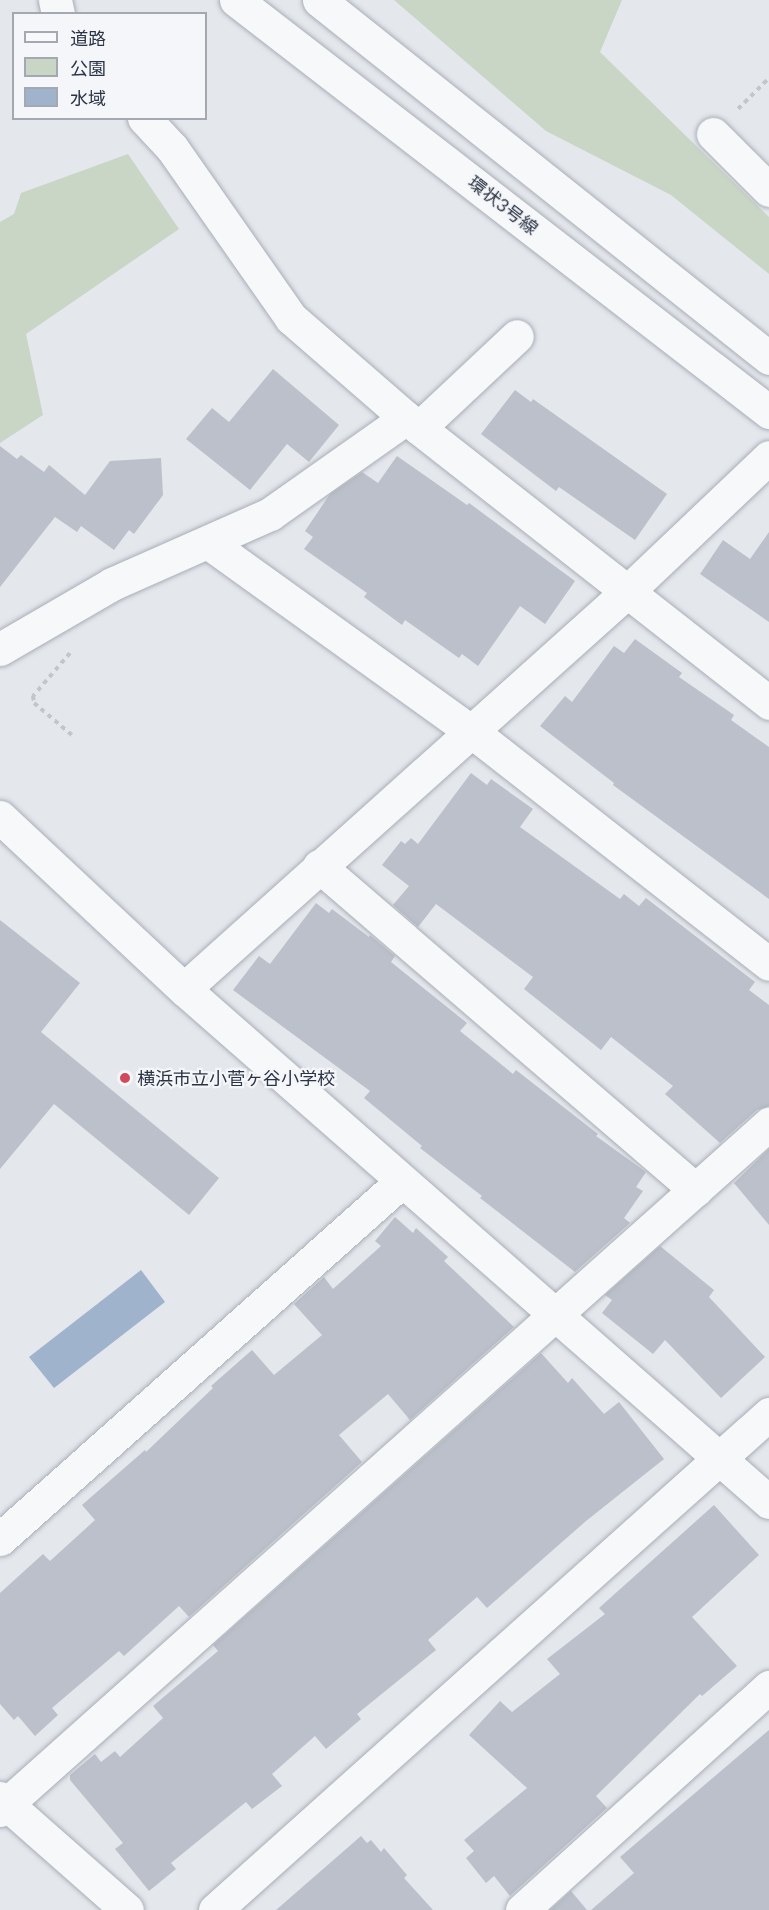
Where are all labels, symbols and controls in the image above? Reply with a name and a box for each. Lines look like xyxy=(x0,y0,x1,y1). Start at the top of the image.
legend xyxy=(12,12,207,120)
text: 道路 xyxy=(70,27,106,49)
text: 公園 xyxy=(70,57,106,79)
text: 水域 xyxy=(70,87,106,109)
street label: 環状3号線 xyxy=(464,171,542,239)
place label: 横浜市立小菅ヶ谷小学校 xyxy=(137,1067,335,1089)
marker: 横浜市立小菅ヶ谷小学校 xyxy=(118,1071,132,1085)

